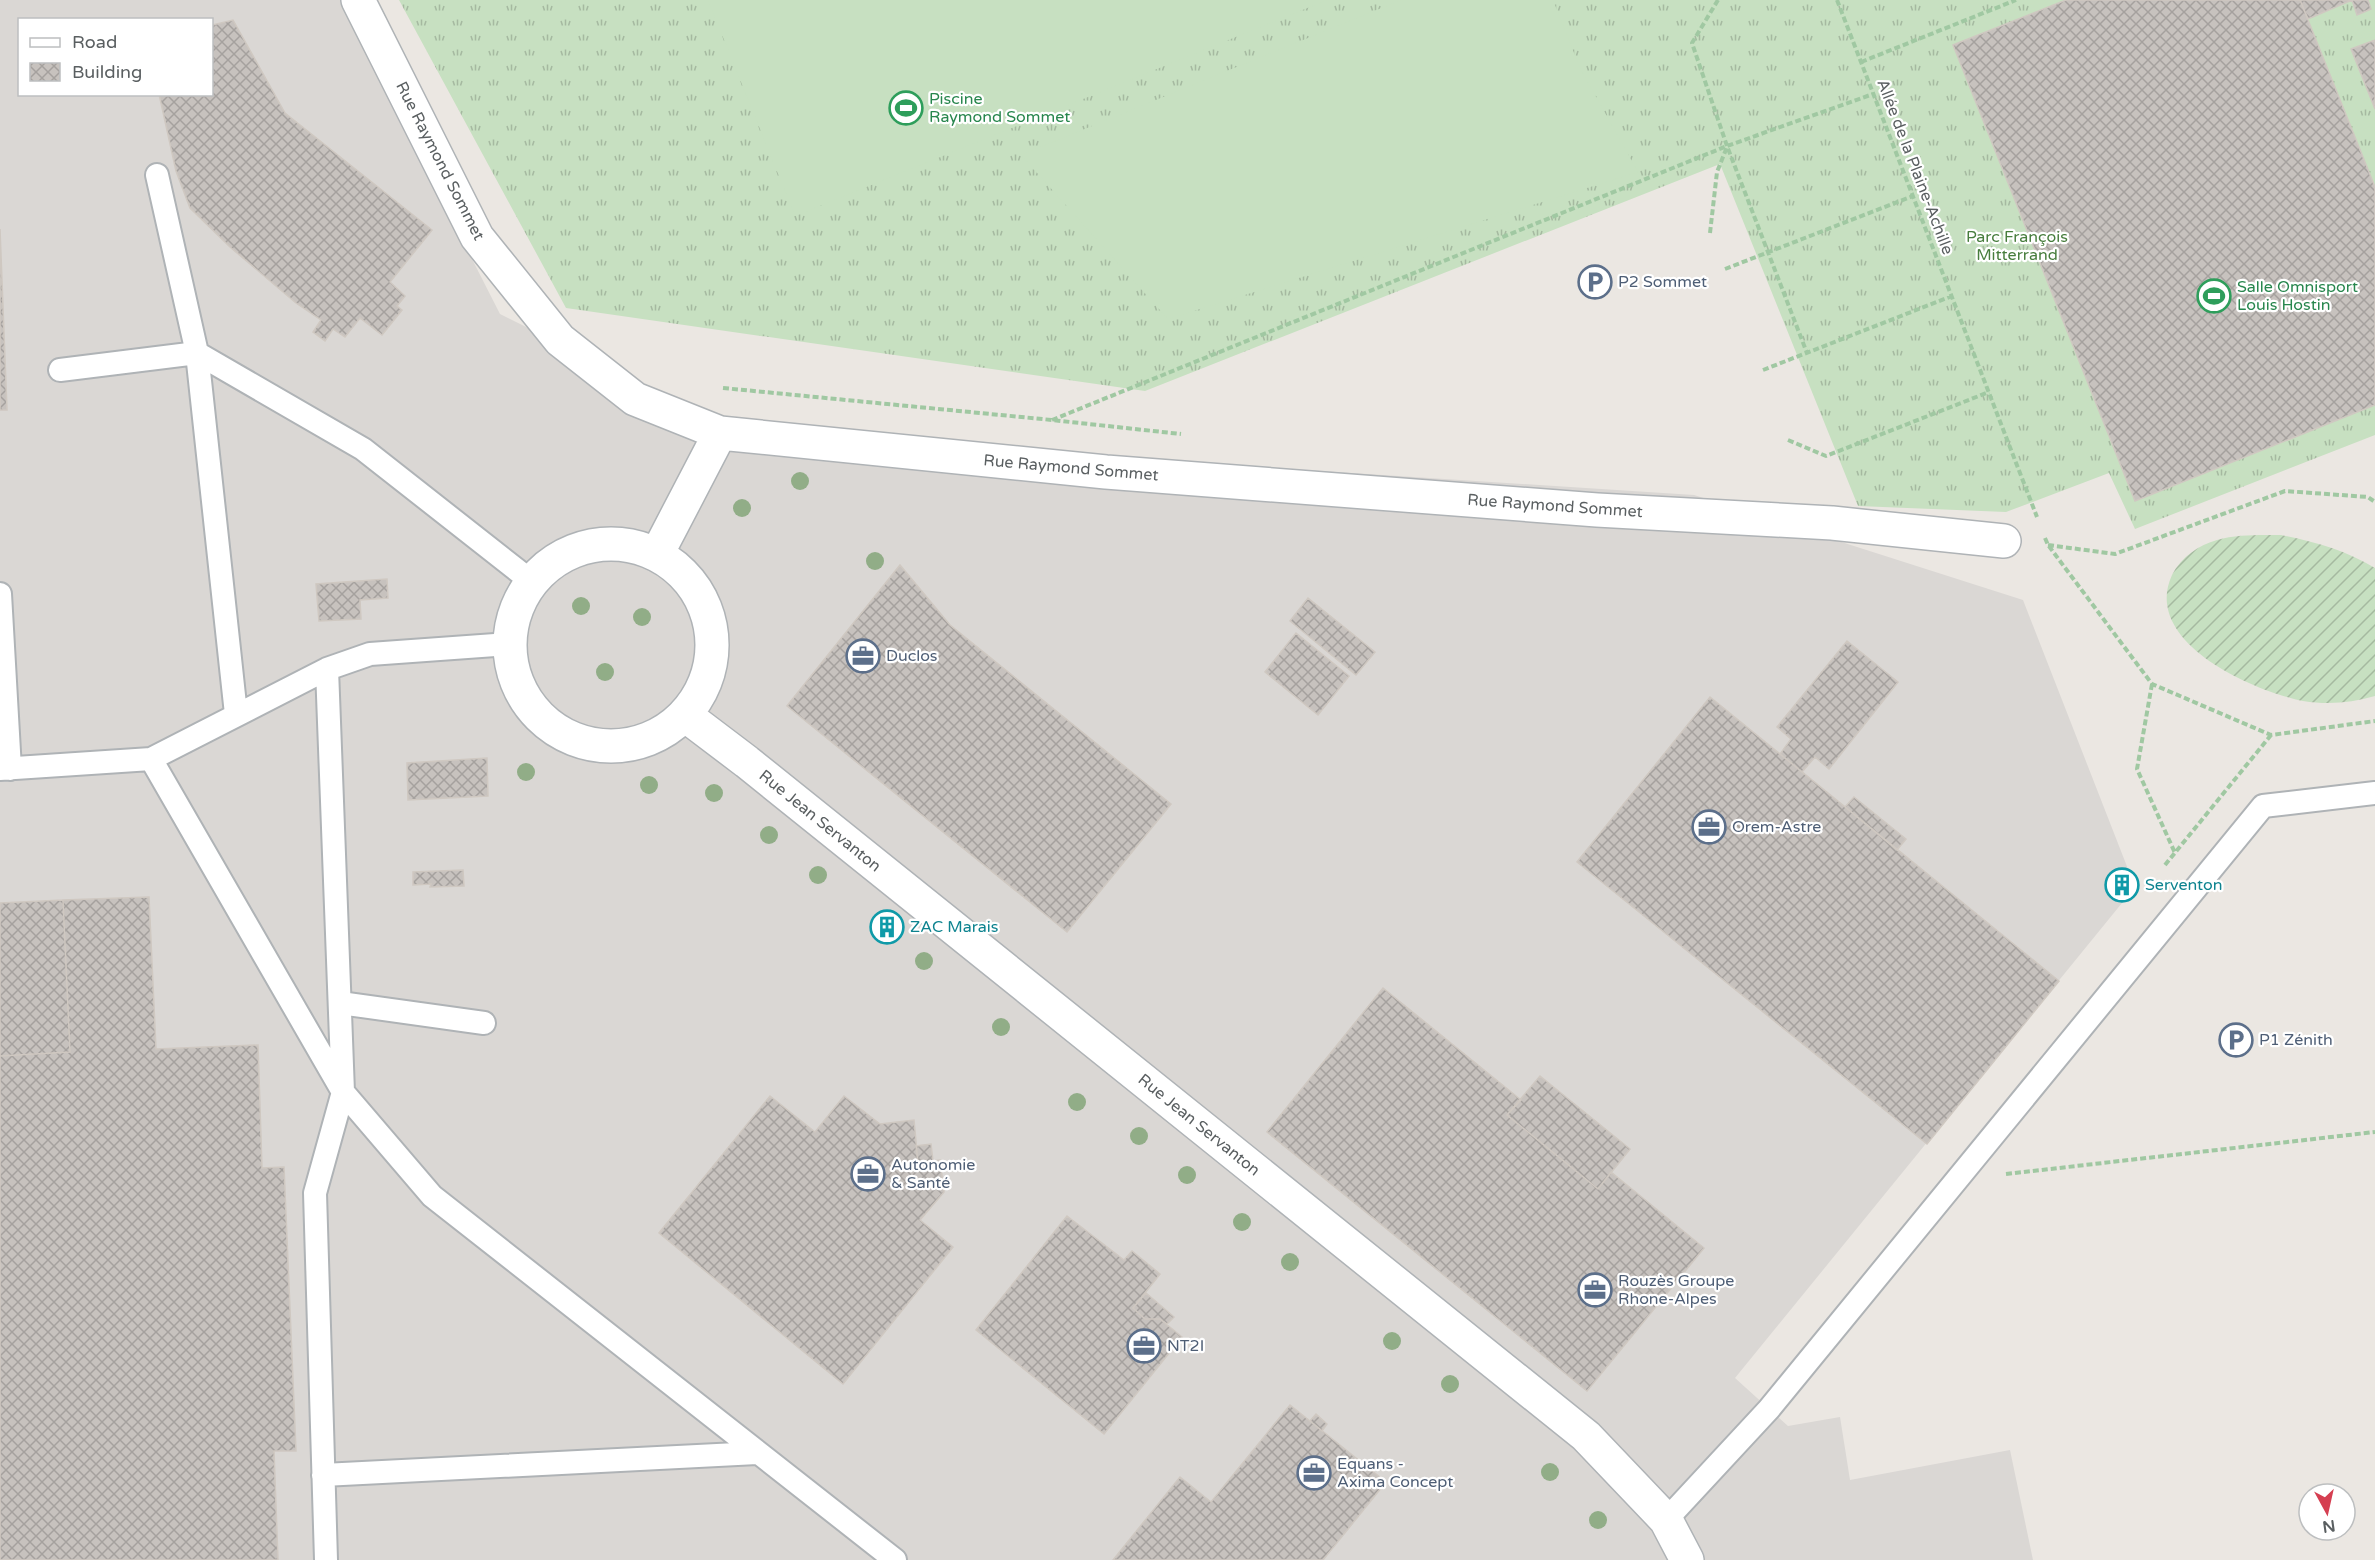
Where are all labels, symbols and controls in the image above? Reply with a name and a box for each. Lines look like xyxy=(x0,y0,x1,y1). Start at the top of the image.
legend xyxy=(18,18,213,96)
text: Road xyxy=(72,31,117,53)
text: Building xyxy=(72,61,142,83)
street label: Allée de la Plaine-Achille xyxy=(1872,76,1958,258)
street label: Rue Raymond Sommet xyxy=(391,78,489,244)
place label: Piscine Raymond Sommet xyxy=(929,89,1070,127)
sports icon: Piscine Raymond Sommet xyxy=(888,90,924,126)
park label: Parc François Mitterrand xyxy=(1966,227,2068,265)
parking icon: P2 Sommet xyxy=(1577,264,1613,300)
place label: P2 Sommet xyxy=(1618,272,1707,292)
place label: Salle Omnisport Louis Hostin xyxy=(2237,277,2358,315)
sports icon: Salle Omnisport Louis Hostin xyxy=(2196,278,2232,314)
street label: Rue Raymond Sommet xyxy=(983,450,1159,486)
street label: Rue Raymond Sommet xyxy=(1467,490,1643,522)
office icon: Duclos xyxy=(845,638,881,674)
place label: Duclos xyxy=(886,646,938,666)
street label: Rue Jean Servanton xyxy=(755,766,885,876)
office icon: Orem-Astre xyxy=(1691,809,1727,845)
place label: Orem-Astre xyxy=(1732,817,1821,837)
building icon: Serventon xyxy=(2104,867,2140,903)
place label: Serventon xyxy=(2145,875,2223,895)
building icon: ZAC Marais xyxy=(869,909,905,945)
place label: ZAC Marais xyxy=(910,917,998,937)
parking icon: P1 Zénith xyxy=(2218,1022,2254,1058)
place label: P1 Zénith xyxy=(2259,1030,2333,1050)
street label: Rue Jean Servanton xyxy=(1134,1070,1264,1180)
place label: Autonomie & Santé xyxy=(891,1155,975,1193)
office icon: Autonomie & Santé xyxy=(850,1156,886,1192)
place label: Rouzès Groupe Rhone-Alpes xyxy=(1618,1271,1734,1309)
office icon: Rouzès Groupe Rhone-Alpes xyxy=(1577,1272,1613,1308)
office icon: NT2I xyxy=(1126,1328,1162,1364)
place label: NT2I xyxy=(1167,1336,1204,1356)
place label: Equans - Axima Concept xyxy=(1337,1454,1453,1492)
office icon: Equans - Axima Concept xyxy=(1296,1455,1332,1491)
north arrow xyxy=(2297,1482,2357,1542)
text: N xyxy=(2321,1515,2337,1537)

